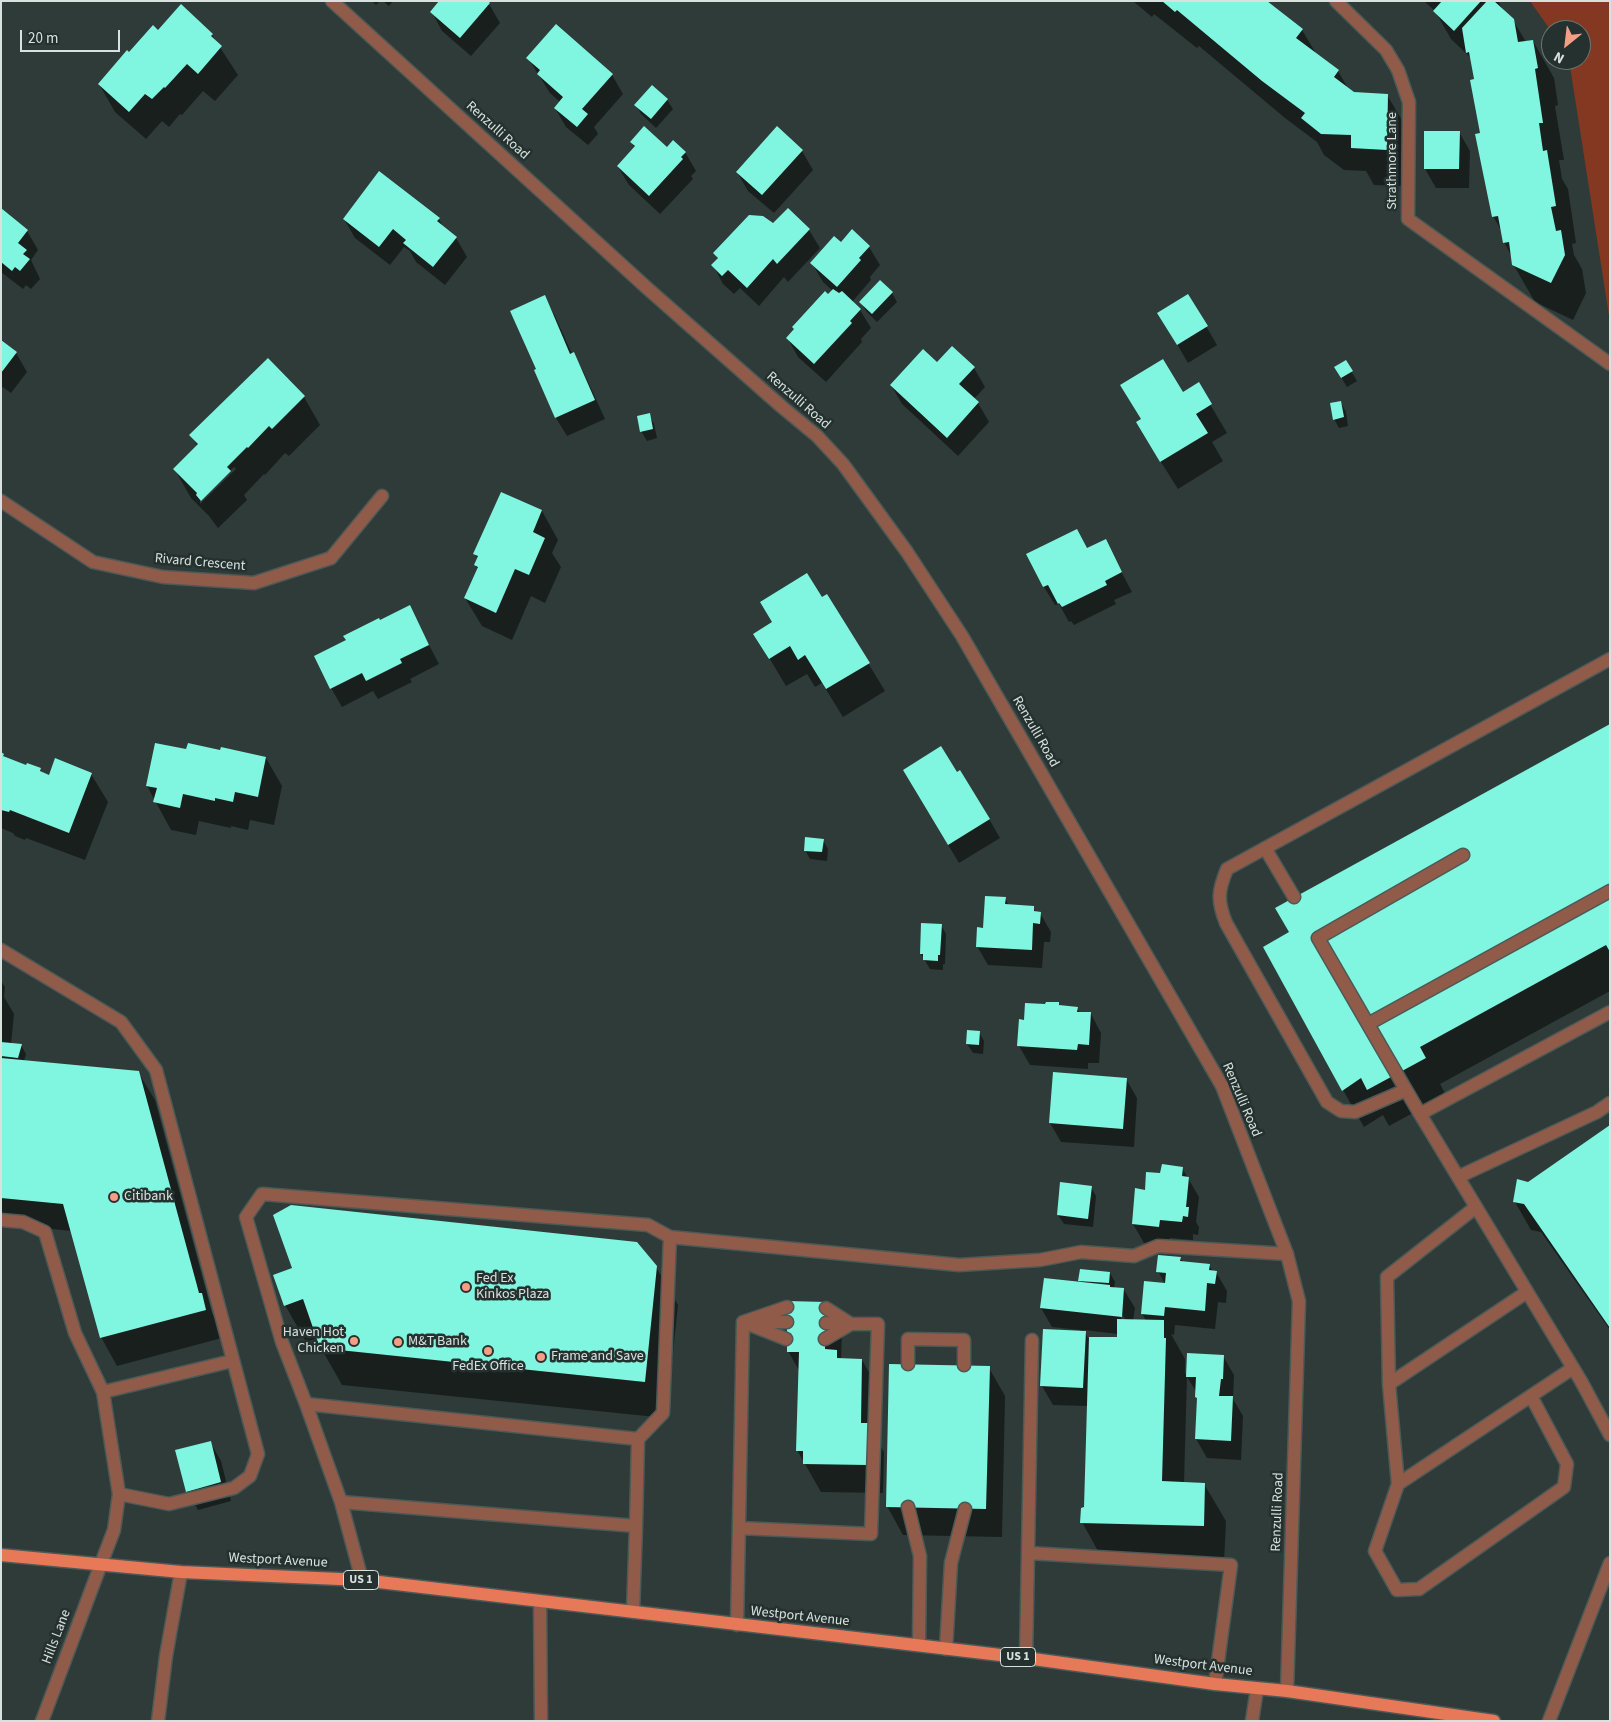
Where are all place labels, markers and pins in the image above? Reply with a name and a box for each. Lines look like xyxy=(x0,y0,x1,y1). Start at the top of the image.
place label: Citibank xyxy=(124,1189,173,1205)
marker: Citibank xyxy=(108,1191,120,1203)
place label: Fed Ex Kinkos Plaza xyxy=(476,1271,549,1304)
marker: Fed Ex Kinkos Plaza xyxy=(460,1281,472,1293)
place label: Haven Hot Chicken xyxy=(283,1325,344,1358)
place label: M&T Bank xyxy=(408,1334,467,1350)
marker: Haven Hot Chicken xyxy=(348,1335,360,1347)
marker: M&T Bank xyxy=(392,1336,404,1348)
marker: FedEx Office xyxy=(482,1345,494,1357)
place label: Frame and Save xyxy=(551,1349,644,1365)
marker: Frame and Save xyxy=(535,1351,547,1363)
place label: FedEx Office xyxy=(452,1359,524,1375)

